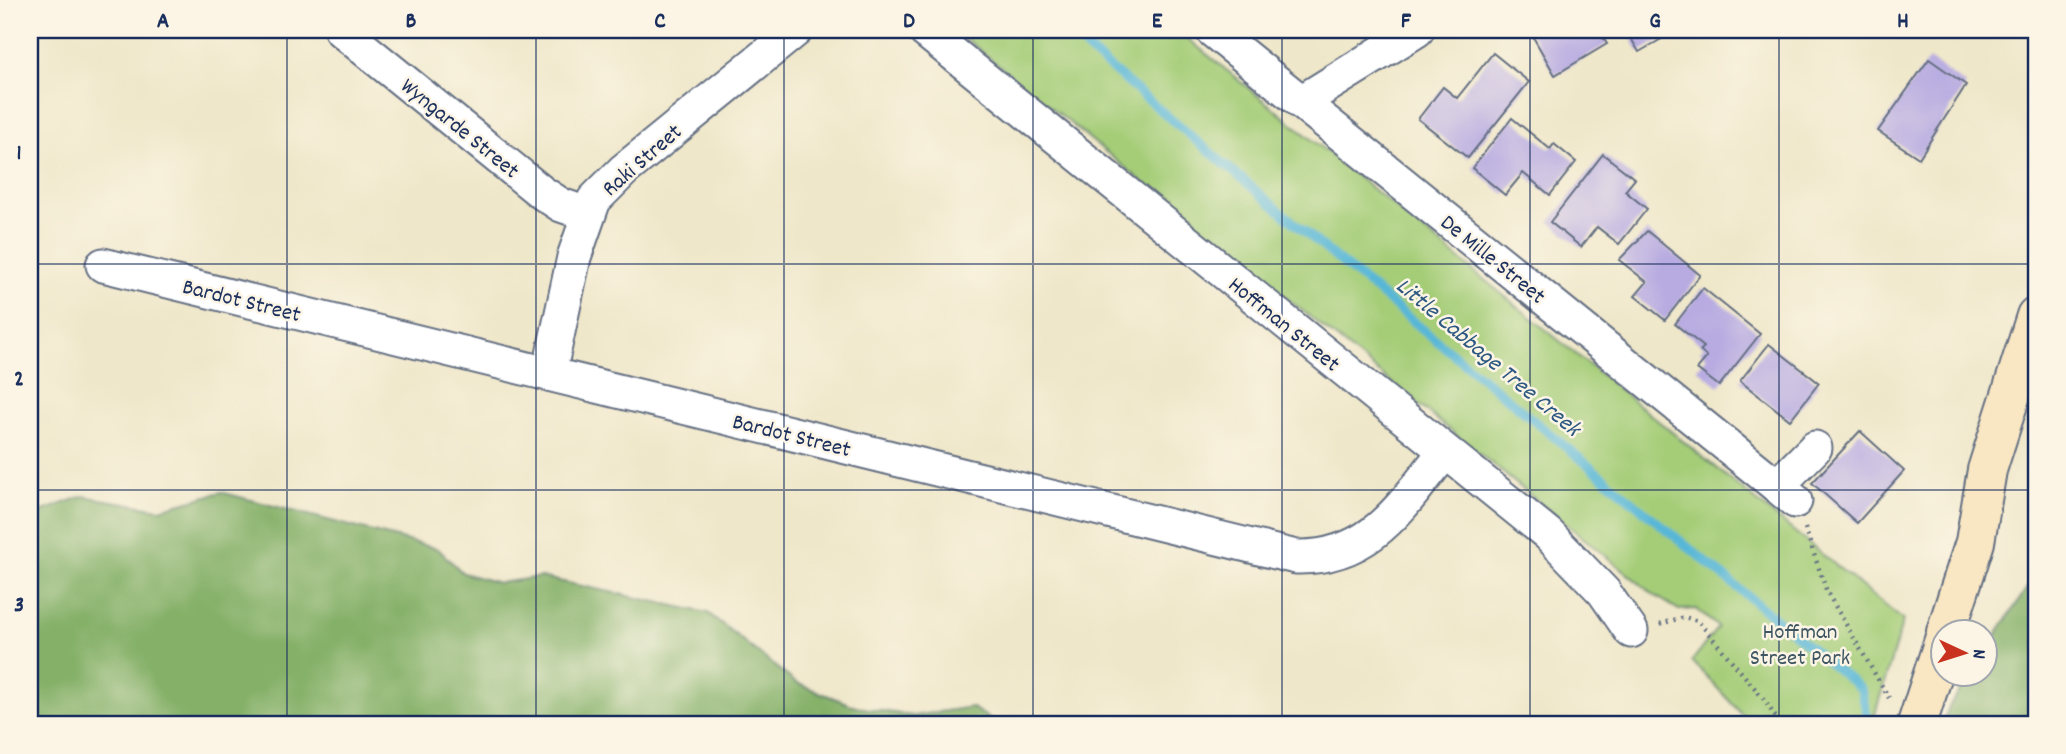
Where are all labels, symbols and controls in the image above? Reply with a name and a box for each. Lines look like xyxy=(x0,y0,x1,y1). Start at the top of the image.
text: A xyxy=(157,6,169,39)
text: B xyxy=(406,6,417,39)
text: C xyxy=(654,6,666,39)
text: D xyxy=(903,6,915,39)
text: E xyxy=(1152,6,1163,39)
text: F xyxy=(1401,6,1412,39)
text: G xyxy=(1649,6,1661,39)
text: H xyxy=(1897,6,1909,39)
street label: Wyngarde Street xyxy=(392,71,525,188)
street label: Raki Street xyxy=(596,117,691,206)
text: 1 xyxy=(16,138,22,171)
street label: De Mille Street xyxy=(1432,208,1552,314)
street label: Hoffman Street xyxy=(1220,270,1346,381)
water label: Little Cabbage Tree Creek xyxy=(1387,271,1589,447)
street label: Bardot Street xyxy=(179,272,304,333)
text: 2 xyxy=(14,364,24,397)
street label: Bardot Street xyxy=(729,407,854,468)
text: 3 xyxy=(14,590,24,623)
park label: Hoffman Street Park xyxy=(1750,617,1850,676)
north arrow xyxy=(1930,618,2000,688)
text: N xyxy=(1964,648,1991,660)

